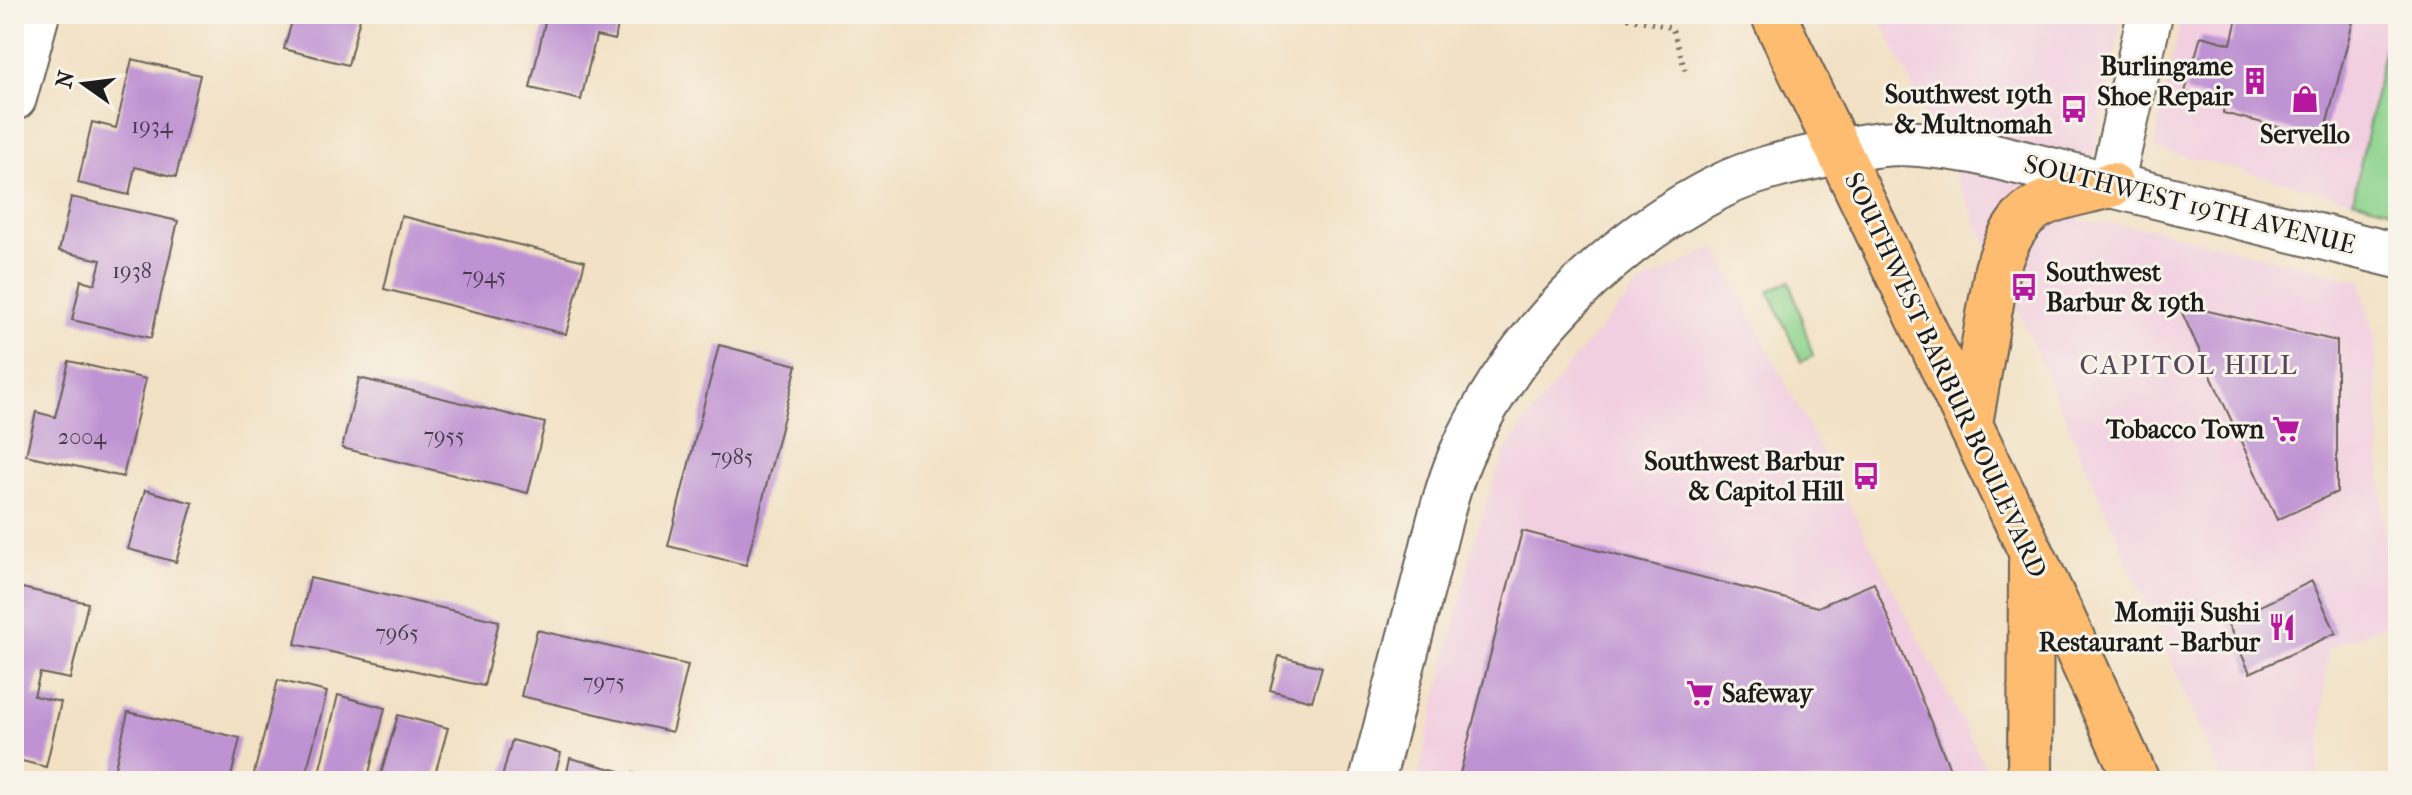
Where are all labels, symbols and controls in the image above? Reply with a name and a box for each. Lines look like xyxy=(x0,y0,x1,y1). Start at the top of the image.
north arrow xyxy=(44,44,124,124)
place label: Burlingame Shoe Repair xyxy=(2097,51,2234,112)
building icon: Burlingame Shoe Repair xyxy=(2240,66,2270,96)
text: N xyxy=(51,68,80,91)
place label: Southwest 19th & Multnomah xyxy=(1885,79,2052,140)
shop icon: Servello xyxy=(2290,84,2320,114)
bus stop icon: Southwest 19th & Multnomah xyxy=(2059,94,2089,124)
house number: 1934 xyxy=(131,113,174,139)
place label: Servello xyxy=(2260,119,2350,150)
street label: SOUTHWEST 19TH AVENUE xyxy=(2021,148,2359,261)
street label: SOUTHWEST BARBUR BOULEVARD xyxy=(1838,168,2053,583)
place label: Southwest Barbur & 19th xyxy=(2046,257,2205,318)
house number: 1938 xyxy=(112,258,152,284)
house number: 7945 xyxy=(462,263,506,289)
bus stop icon: Southwest Barbur & 19th xyxy=(2009,272,2039,302)
district label: CAPITOL HILL xyxy=(2079,348,2299,381)
place label: Tobacco Town xyxy=(2105,414,2265,445)
supermarket icon: Tobacco Town xyxy=(2271,414,2301,444)
house number: 7955 xyxy=(423,423,465,449)
house number: 2004 xyxy=(58,424,107,450)
house number: 7985 xyxy=(711,444,753,470)
place label: Southwest Barbur & Capitol Hill xyxy=(1644,446,1845,507)
bus stop icon: Southwest Barbur & Capitol Hill xyxy=(1851,461,1881,491)
place label: Momiji Sushi Restaurant - Barbur xyxy=(2039,597,2261,658)
restaurant icon: Momiji Sushi Restaurant - Barbur xyxy=(2267,612,2297,642)
house number: 7965 xyxy=(375,620,419,646)
house number: 7975 xyxy=(583,669,625,695)
supermarket icon: Safeway xyxy=(1685,678,1715,708)
place label: Safeway xyxy=(1722,678,1815,709)

